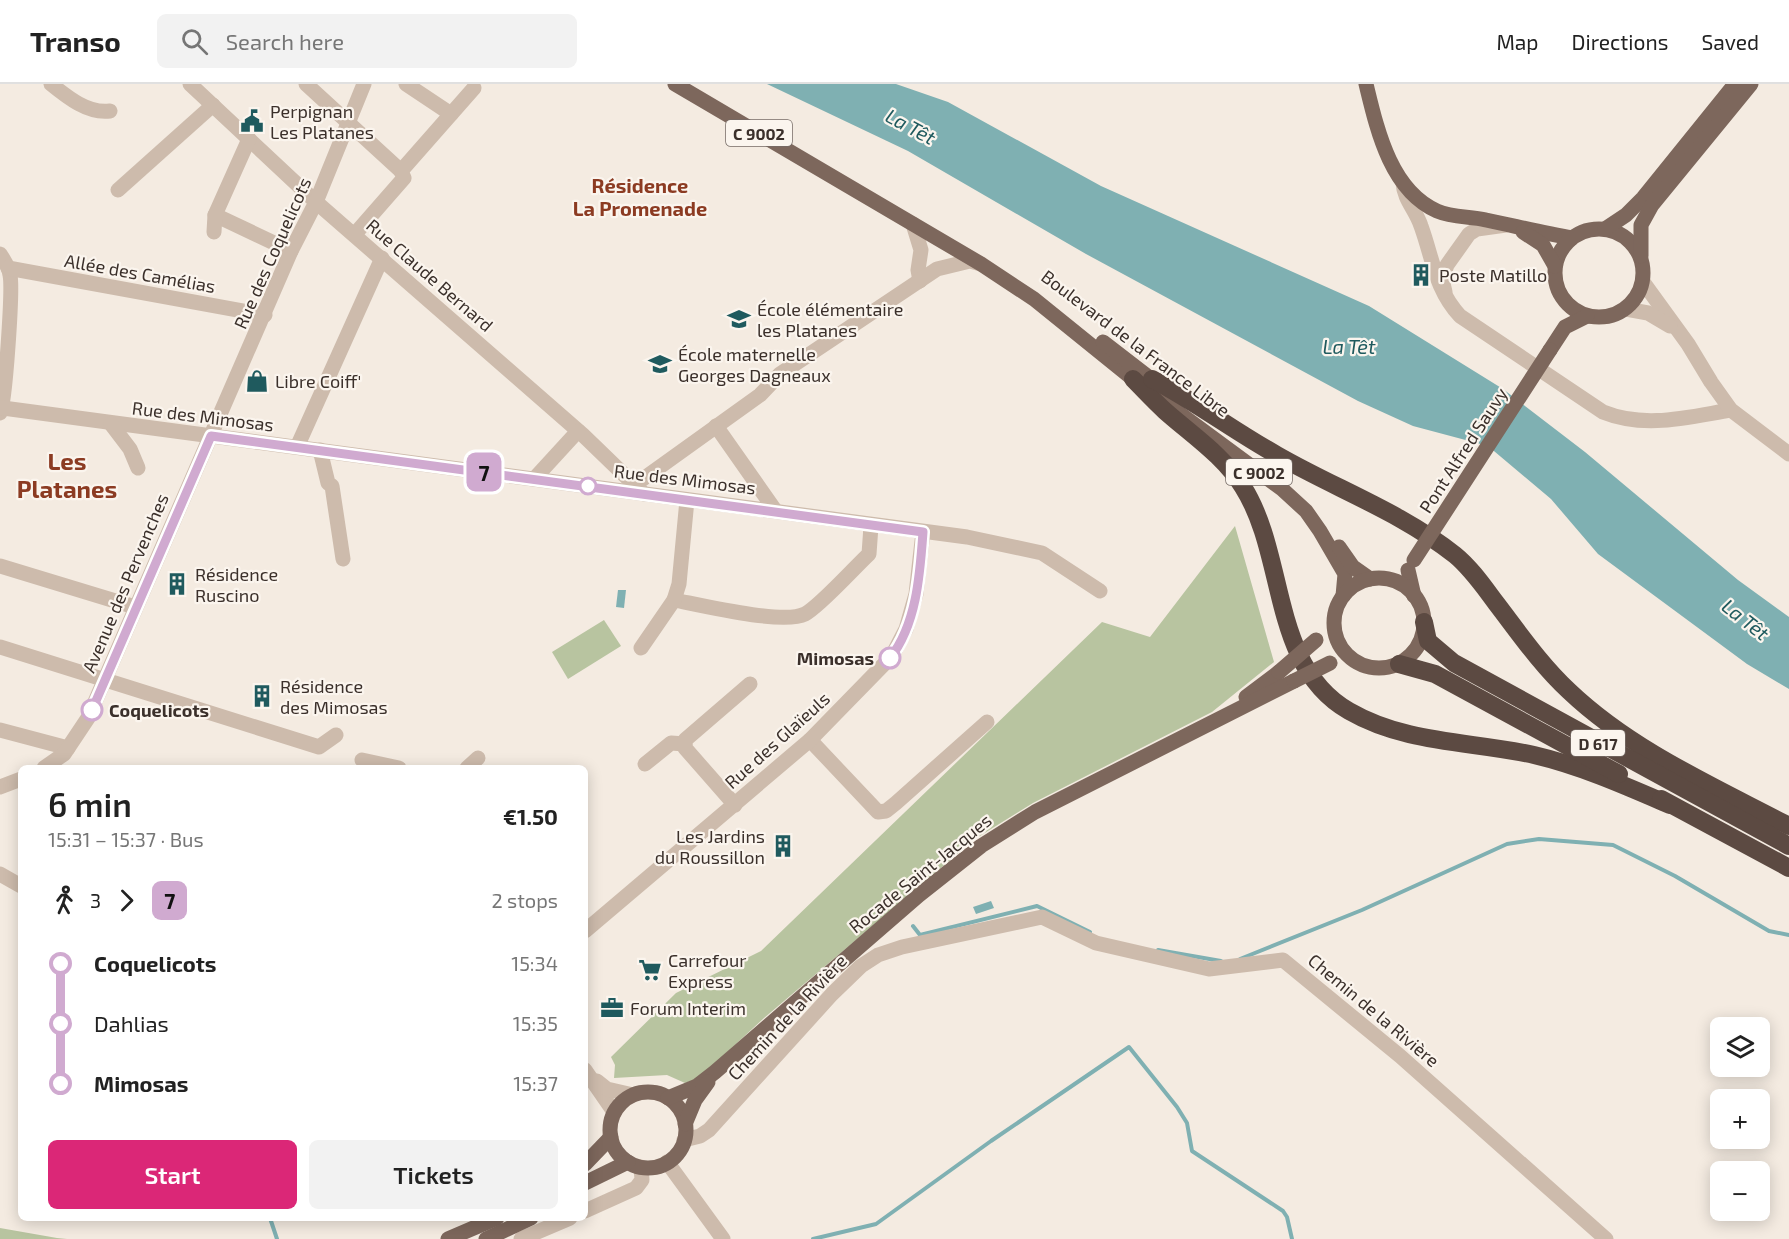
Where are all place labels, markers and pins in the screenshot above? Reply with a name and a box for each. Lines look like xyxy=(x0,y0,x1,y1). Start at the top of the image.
place label: Perpignan Les Platanes xyxy=(270,100,374,143)
public building icon: Perpignan Les Platanes xyxy=(239,108,265,134)
building icon: Poste Matillo xyxy=(1408,262,1434,288)
place label: Poste Matillo xyxy=(1439,264,1547,286)
place label: École élémentaire les Platanes xyxy=(757,298,903,341)
school or university icon: École élémentaire les Platanes xyxy=(726,306,752,332)
place label: École maternelle Georges Dagneaux xyxy=(678,343,831,386)
school or university icon: École maternelle Georges Dagneaux xyxy=(647,351,673,377)
shop icon: Libre Coiff' xyxy=(244,368,270,394)
place label: Libre Coiff' xyxy=(275,370,361,392)
unlabelled marker xyxy=(579,477,597,495)
place label: Résidence Ruscino xyxy=(195,563,278,606)
building icon: Résidence Ruscino xyxy=(164,571,190,597)
place label: Mimosas xyxy=(797,647,874,669)
marker: Mimosas xyxy=(879,647,901,669)
place label: Résidence des Mimosas xyxy=(280,675,388,718)
building icon: Résidence des Mimosas xyxy=(249,683,275,709)
marker: Coquelicots xyxy=(81,699,103,721)
place label: Coquelicots xyxy=(109,699,209,721)
place label: Les Jardins du Roussillon xyxy=(655,825,765,868)
building icon: Les Jardins du Roussillon xyxy=(770,833,796,859)
place label: Carrefour Express xyxy=(668,949,746,992)
supermarket icon: Carrefour Express xyxy=(637,957,663,983)
office icon: Forum Interim xyxy=(599,995,625,1021)
place label: Forum Interim xyxy=(630,997,746,1019)

